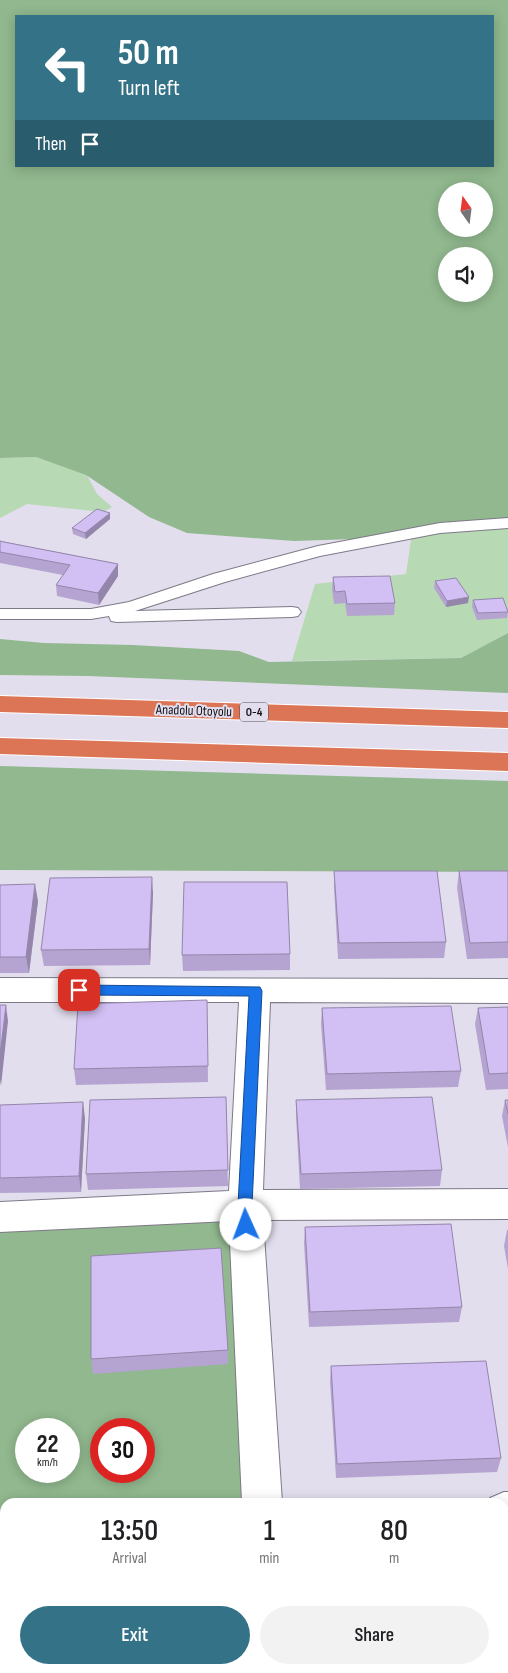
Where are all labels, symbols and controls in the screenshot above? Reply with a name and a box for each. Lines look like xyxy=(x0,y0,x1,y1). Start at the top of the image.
text: 50 m xyxy=(118,32,179,75)
icon: left xyxy=(35,35,100,100)
text: Turn left xyxy=(118,75,180,102)
icon: arrive xyxy=(76,130,104,158)
text: Then xyxy=(35,133,66,156)
north arrow xyxy=(438,182,492,238)
map controls xyxy=(438,182,493,302)
button: sound xyxy=(438,247,493,302)
street label: Anadolu Otoyolu xyxy=(155,701,233,720)
road number: O-4 xyxy=(240,702,268,722)
pin xyxy=(58,969,100,1011)
icon: arrive xyxy=(65,976,93,1004)
position arrow xyxy=(219,1198,271,1250)
speed limit sign: 30 xyxy=(90,1418,155,1483)
text: 22 xyxy=(37,1429,58,1460)
text: km/h xyxy=(37,1455,58,1470)
text: 13:50 xyxy=(101,1513,158,1549)
text: 1 xyxy=(264,1513,275,1549)
text: 80 xyxy=(380,1513,408,1549)
text: Arrival xyxy=(112,1549,147,1568)
text: min xyxy=(259,1549,279,1568)
text: m xyxy=(389,1549,399,1568)
button: Exit xyxy=(20,1606,250,1664)
button: Share xyxy=(260,1606,489,1664)

